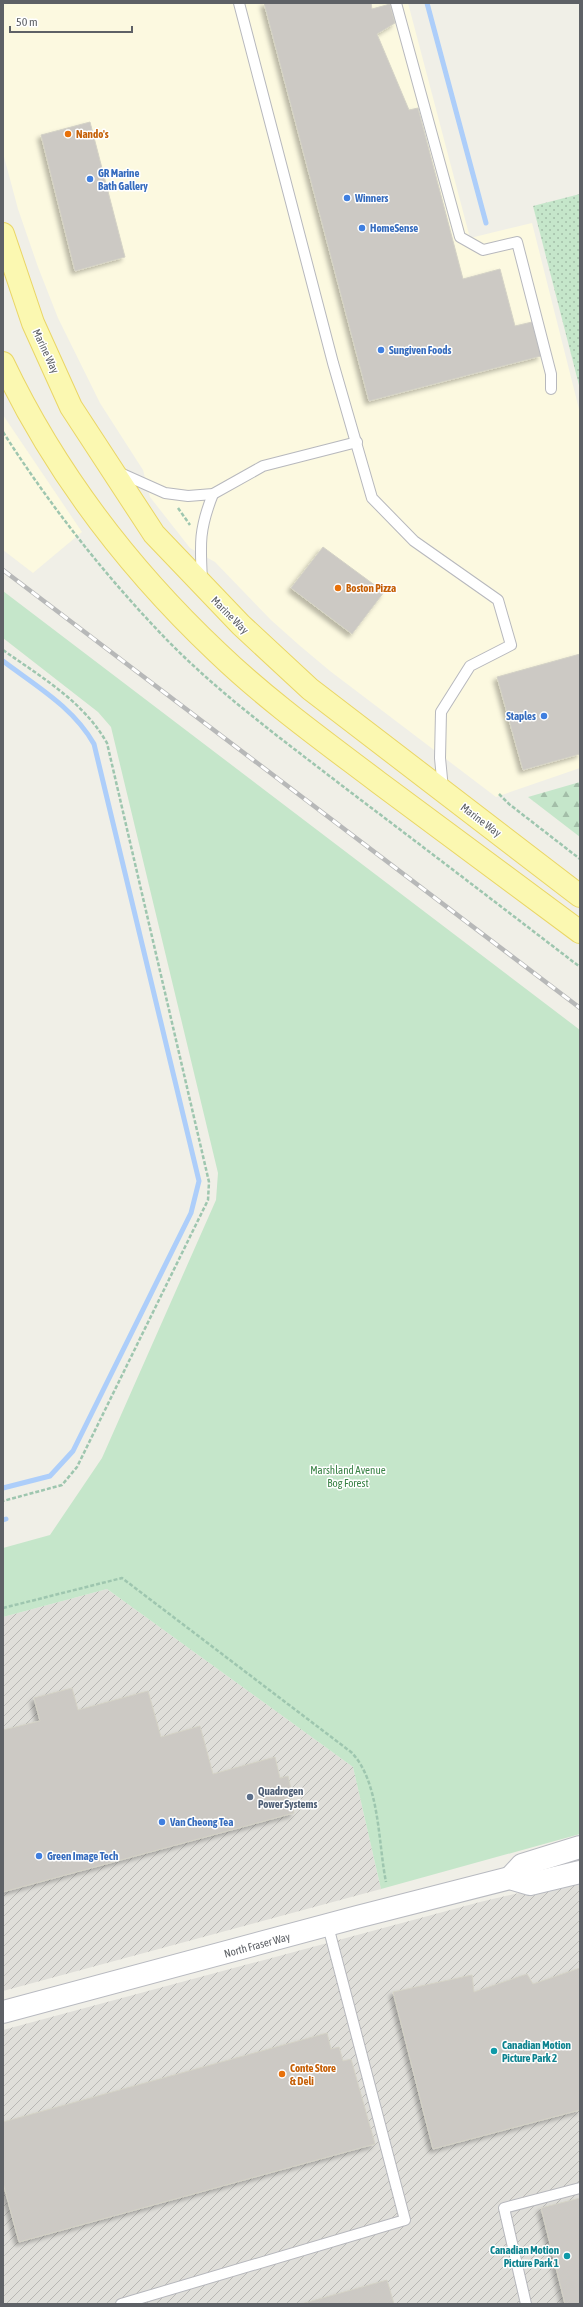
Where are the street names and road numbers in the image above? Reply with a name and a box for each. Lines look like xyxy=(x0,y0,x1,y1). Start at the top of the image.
street label: Marine Way xyxy=(31,327,62,375)
street label: Marine Way xyxy=(209,594,251,636)
street label: Marine Way xyxy=(458,801,504,839)
street label: North Fraser Way xyxy=(223,1930,292,1960)

